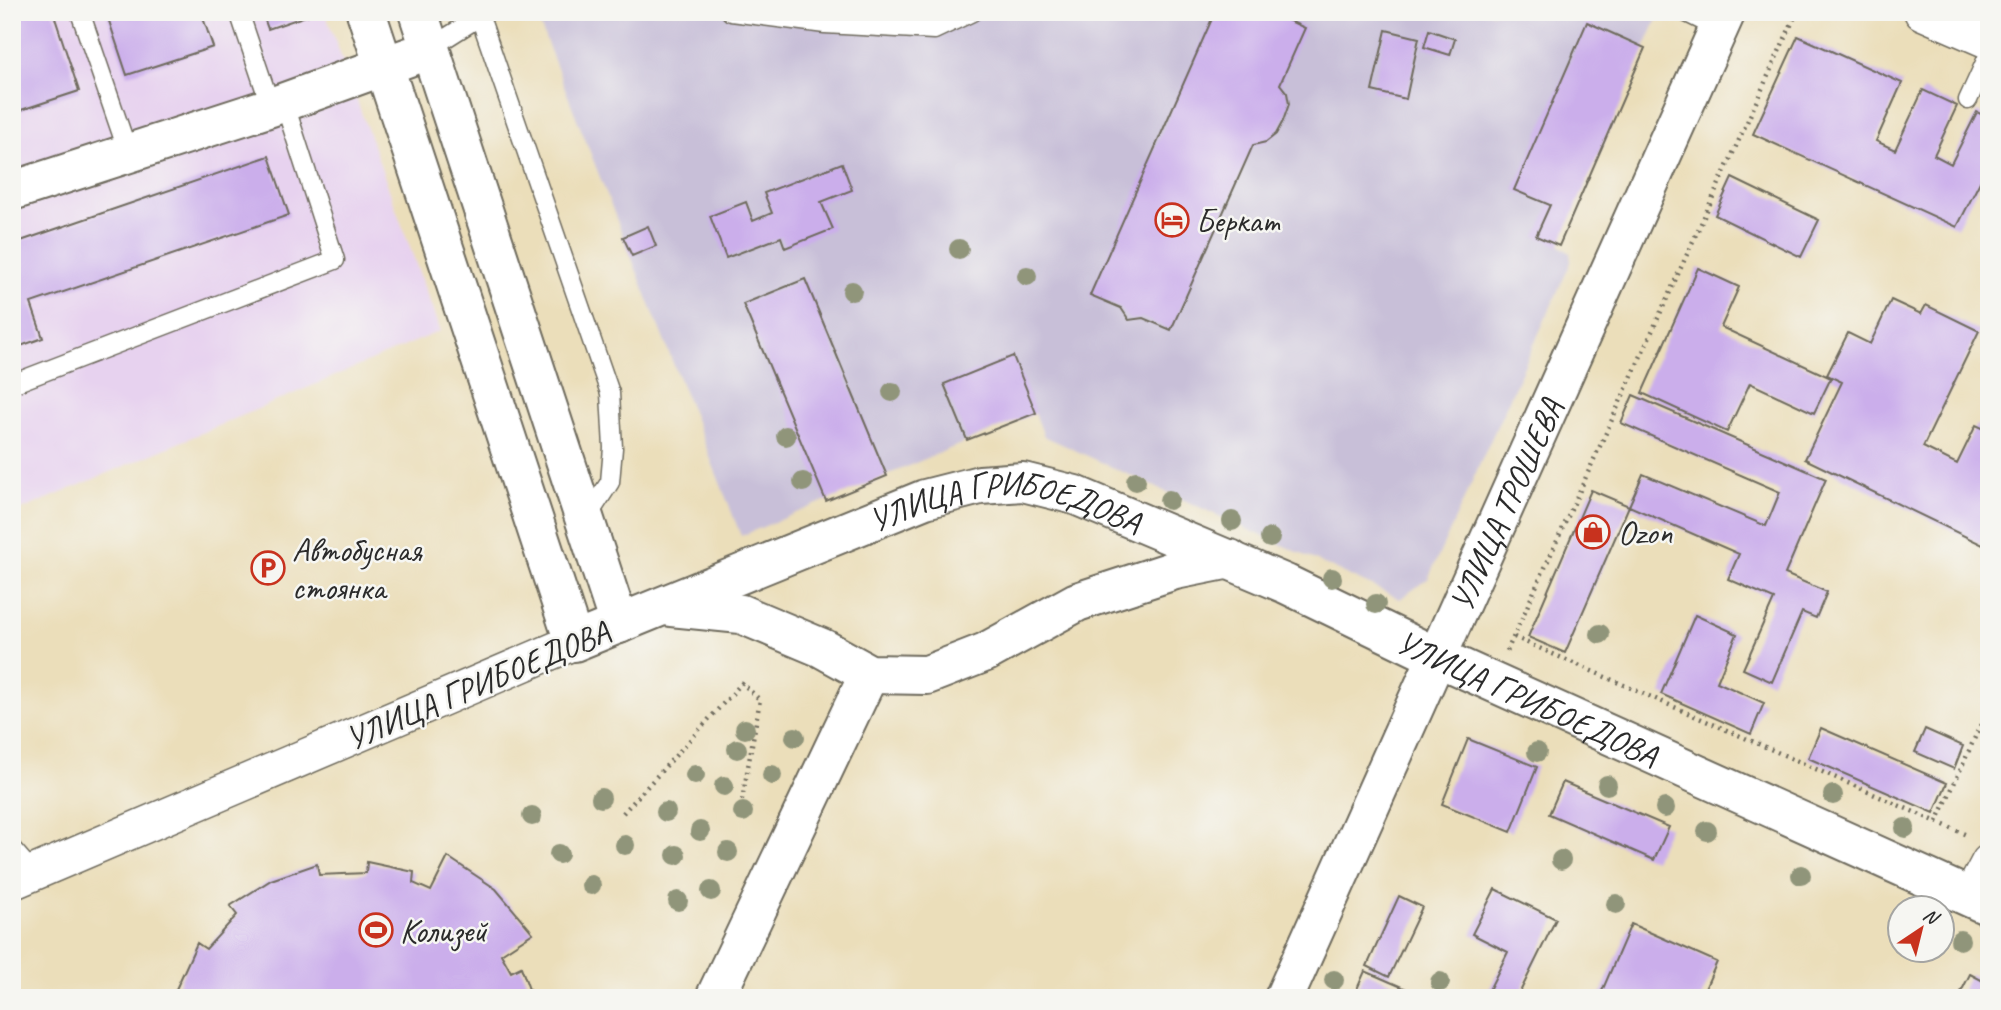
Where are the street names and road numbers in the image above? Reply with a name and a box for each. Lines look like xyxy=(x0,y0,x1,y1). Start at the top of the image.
street label: УЛИЦА ТРОШЕВА xyxy=(1440,391,1573,617)
street label: УЛИЦА ГРИБОЕДОВА xyxy=(865,507,1145,547)
street label: УЛИЦА ГРИБОЕДОВА xyxy=(339,610,617,759)
street label: УЛИЦА ГРИБОЕДОВА xyxy=(1390,621,1666,777)

